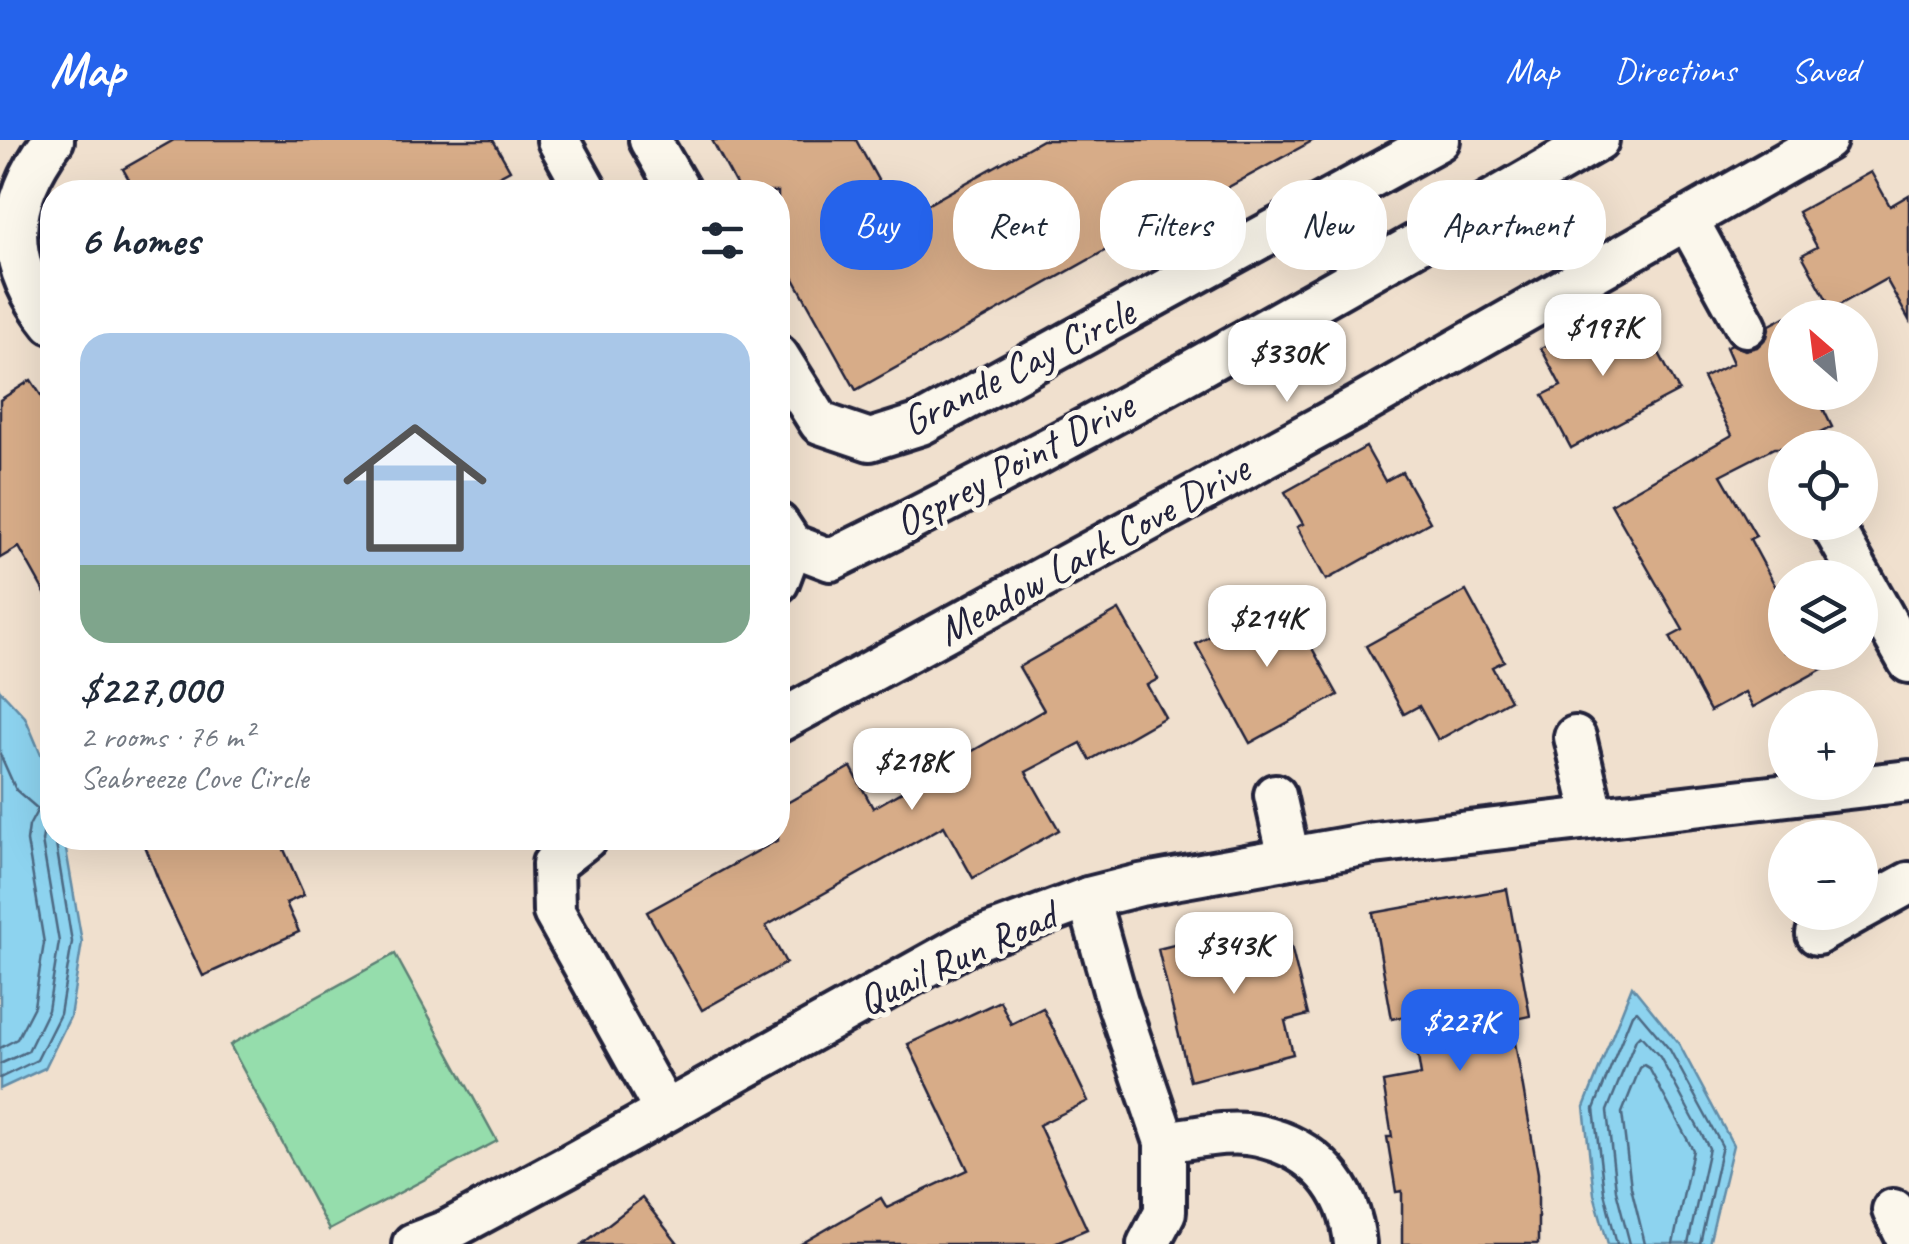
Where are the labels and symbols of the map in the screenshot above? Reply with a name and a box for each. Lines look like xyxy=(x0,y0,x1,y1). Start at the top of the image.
street label: Grande Cay Circle xyxy=(893,285,1145,448)
pin: $197K xyxy=(1533,294,1673,379)
north arrow xyxy=(1768,300,1878,410)
pin: $330K xyxy=(1217,320,1357,405)
street label: Osprey Point Drive xyxy=(885,378,1145,549)
street label: Meadow Lark Cove Drive xyxy=(928,441,1260,658)
pin: $214K xyxy=(1197,585,1337,670)
pin: $218K xyxy=(842,728,982,813)
street label: Quail Run Road xyxy=(849,887,1070,1027)
pin: $343K xyxy=(1164,912,1304,997)
pin: $227K xyxy=(1390,989,1530,1074)

